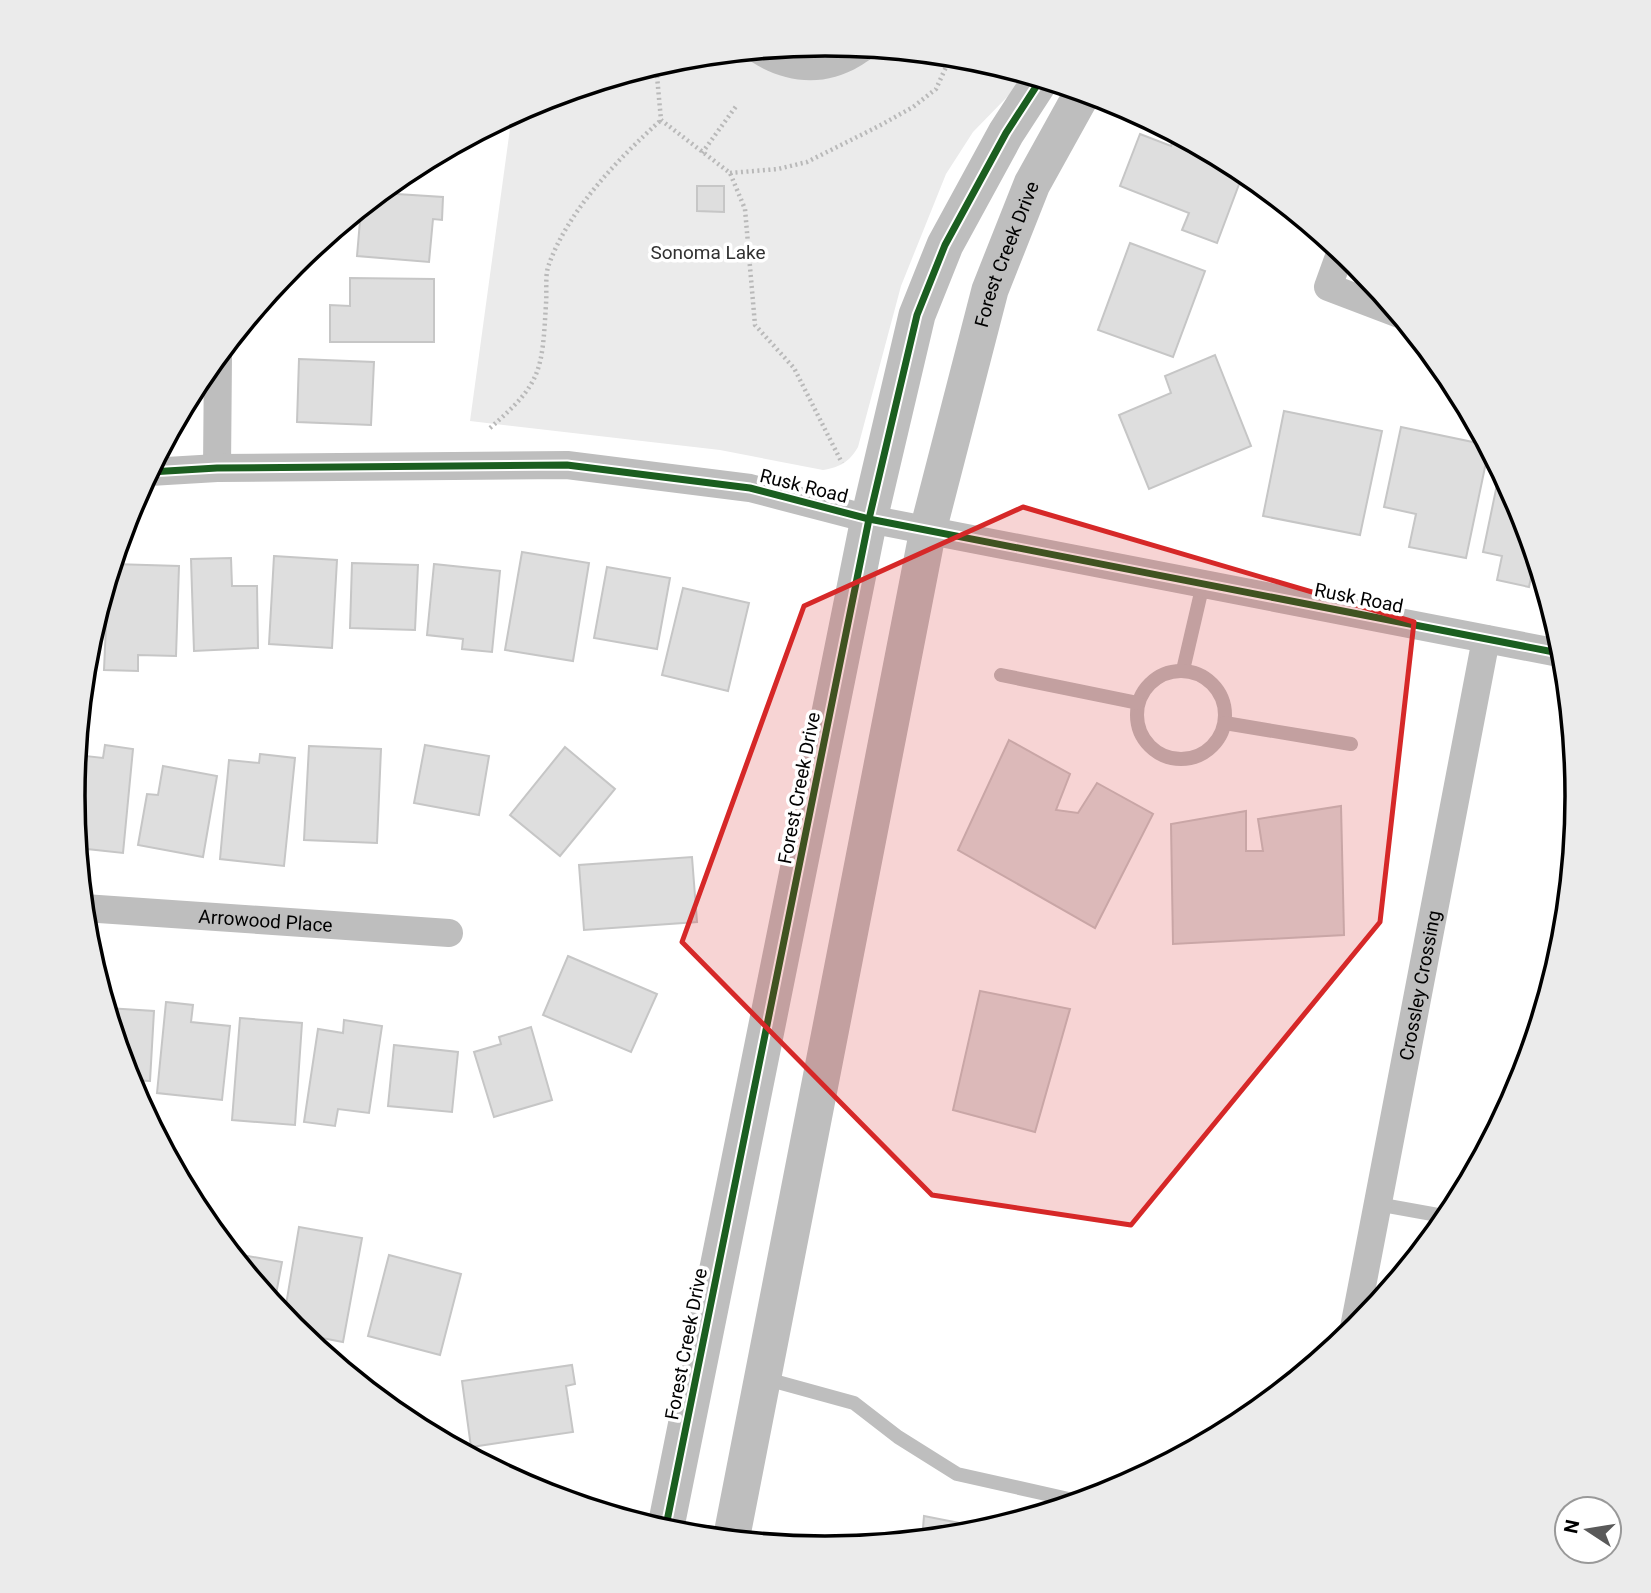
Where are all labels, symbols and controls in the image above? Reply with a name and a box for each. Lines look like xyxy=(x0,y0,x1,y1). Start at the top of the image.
street label: Forest Creek Drive xyxy=(969,178,1043,330)
park label: Sonoma Lake xyxy=(650,241,766,264)
street label: Rusk Road xyxy=(758,464,850,508)
street label: Rusk Road xyxy=(1313,578,1405,618)
street label: Forest Creek Drive xyxy=(773,710,825,866)
street label: Arrowood Place xyxy=(198,904,333,937)
street label: Crossley Crossing xyxy=(1394,908,1445,1062)
street label: Forest Creek Drive xyxy=(660,1266,712,1422)
north arrow xyxy=(1553,1495,1623,1565)
text: N xyxy=(1559,1518,1585,1536)

